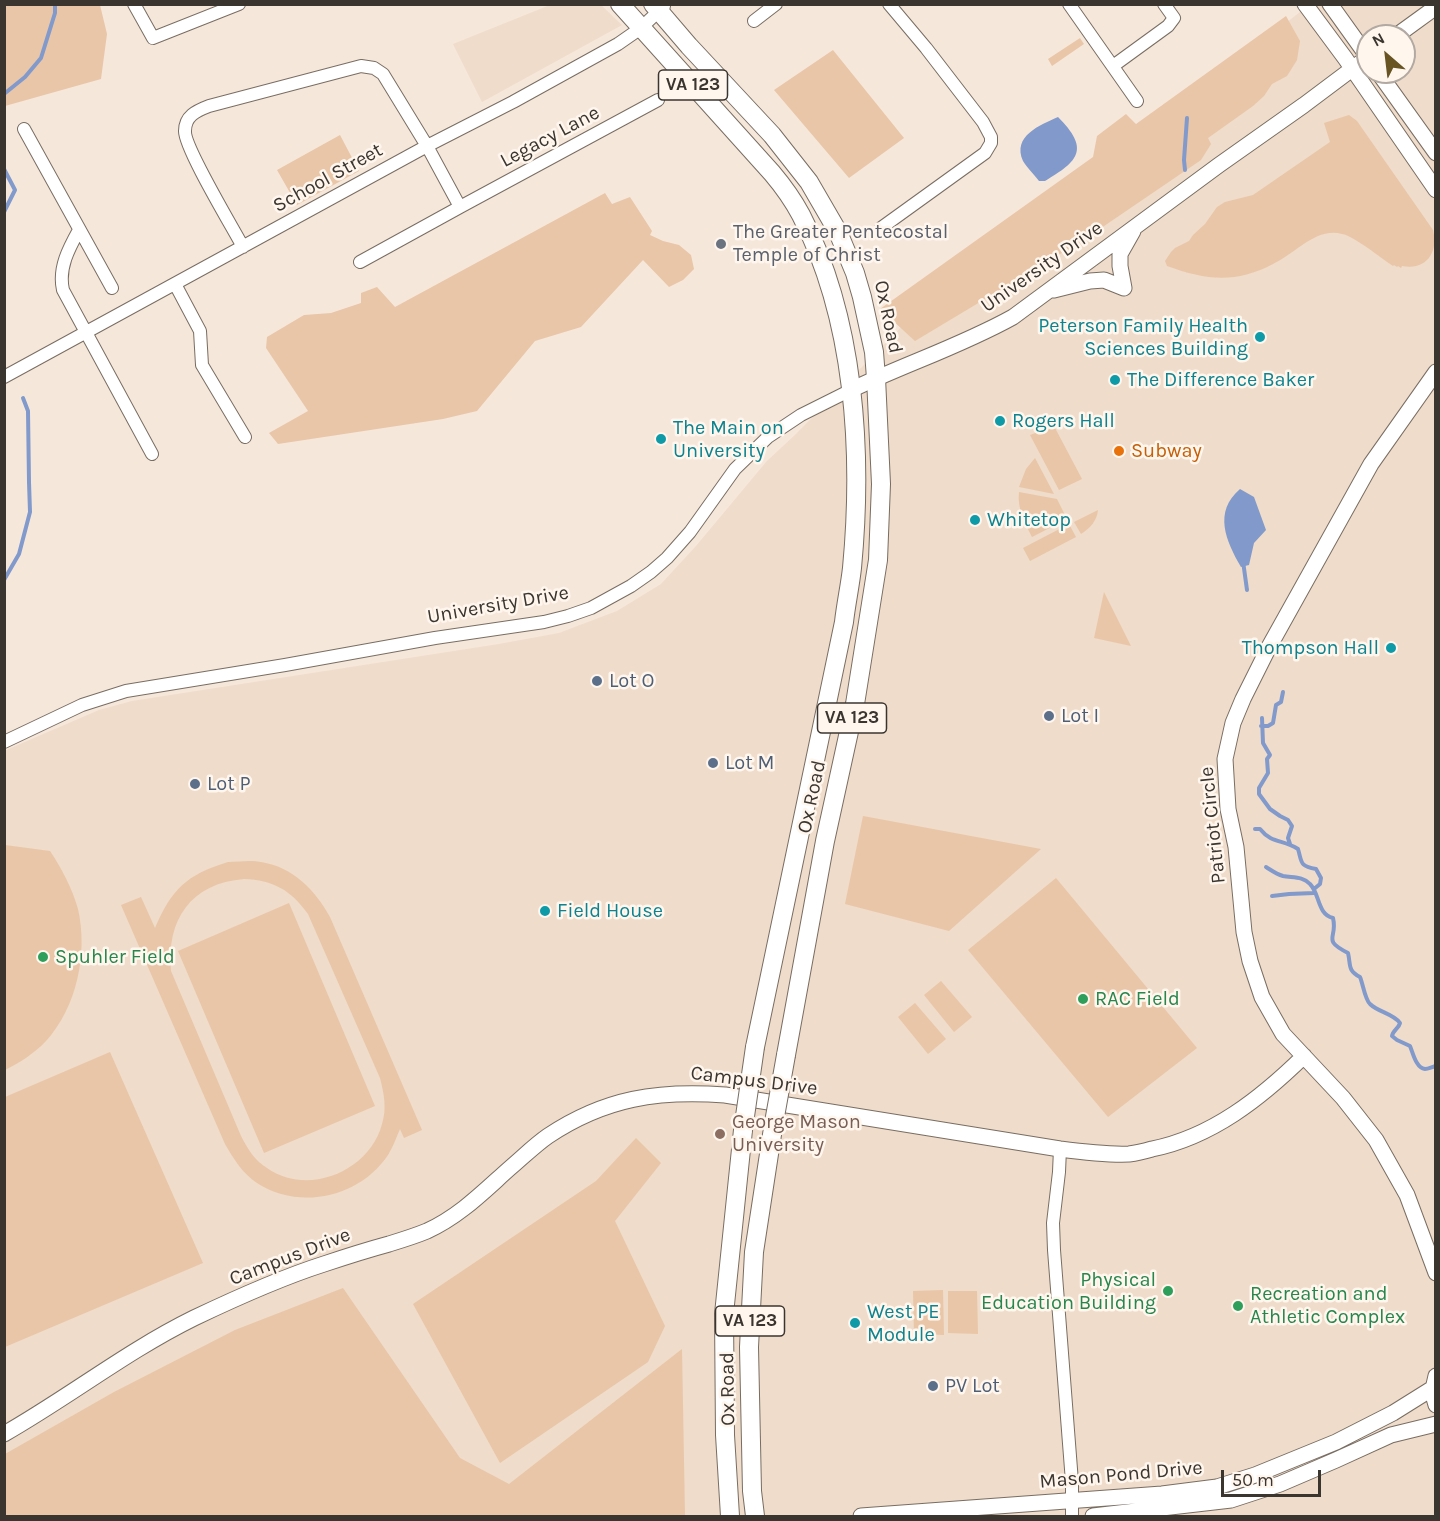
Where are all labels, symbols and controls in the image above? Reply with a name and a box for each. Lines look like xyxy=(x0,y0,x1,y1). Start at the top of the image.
north arrow xyxy=(1356,24,1416,84)
text: N xyxy=(1369,28,1388,51)
road number: VA 123 xyxy=(658,70,728,100)
street label: Legacy Lane xyxy=(496,101,604,173)
street label: School Street xyxy=(269,138,387,218)
street label: University Drive xyxy=(976,216,1108,318)
place label: The Greater Pentecostal Temple of Christ xyxy=(733,220,948,267)
marker: The Greater Pentecostal Temple of Christ xyxy=(714,237,728,251)
street label: Ox Road xyxy=(869,278,907,356)
place label: Peterson Family Health Sciences Building xyxy=(1038,314,1248,361)
marker: Peterson Family Health Sciences Building xyxy=(1253,330,1267,344)
place label: The Difference Baker xyxy=(1127,368,1314,392)
marker: The Difference Baker xyxy=(1108,373,1122,387)
place label: Rogers Hall xyxy=(1012,409,1115,433)
marker: Rogers Hall xyxy=(993,414,1007,428)
place label: The Main on University xyxy=(673,416,784,463)
marker: The Main on University xyxy=(654,432,668,446)
place label: Subway xyxy=(1131,439,1202,463)
marker: Subway xyxy=(1112,444,1126,458)
place label: Whitetop xyxy=(987,508,1071,532)
marker: Whitetop xyxy=(968,513,982,527)
street label: University Drive xyxy=(425,581,571,629)
place label: Thompson Hall xyxy=(1242,636,1379,660)
marker: Thompson Hall xyxy=(1384,641,1398,655)
place label: Lot O xyxy=(609,669,654,693)
marker: Lot O xyxy=(590,674,604,688)
road number: VA 123 xyxy=(818,703,886,733)
place label: Lot I xyxy=(1061,704,1099,728)
marker: Lot I xyxy=(1042,709,1056,723)
place label: Lot M xyxy=(725,751,774,775)
marker: Lot M xyxy=(706,756,720,770)
street label: Ox Road xyxy=(793,758,831,836)
street label: Patriot Circle xyxy=(1195,765,1231,885)
place label: Lot P xyxy=(207,772,251,796)
marker: Lot P xyxy=(188,777,202,791)
place label: Field House xyxy=(557,899,663,923)
marker: Field House xyxy=(538,904,552,918)
place label: Spuhler Field xyxy=(55,945,175,969)
marker: Spuhler Field xyxy=(36,950,50,964)
place label: RAC Field xyxy=(1095,987,1180,1011)
marker: RAC Field xyxy=(1076,992,1090,1006)
street label: Campus Drive xyxy=(689,1061,819,1101)
place label: George Mason University xyxy=(732,1110,861,1157)
marker: George Mason University xyxy=(713,1127,727,1141)
street label: Campus Drive xyxy=(226,1223,354,1291)
place label: Physical Education Building xyxy=(981,1268,1156,1315)
place label: Recreation and Athletic Complex xyxy=(1250,1282,1405,1329)
marker: Physical Education Building xyxy=(1161,1284,1175,1298)
marker: Recreation and Athletic Complex xyxy=(1231,1299,1245,1313)
place label: West PE Module xyxy=(867,1300,940,1347)
road number: VA 123 xyxy=(716,1306,784,1336)
marker: West PE Module xyxy=(848,1316,862,1330)
street label: Ox Road xyxy=(715,1352,741,1426)
place label: PV Lot xyxy=(945,1374,1000,1398)
marker: PV Lot xyxy=(926,1379,940,1393)
street label: Mason Pond Drive xyxy=(1038,1456,1204,1494)
scale bar xyxy=(1224,1458,1324,1496)
text: 50 m xyxy=(1232,1469,1274,1491)

